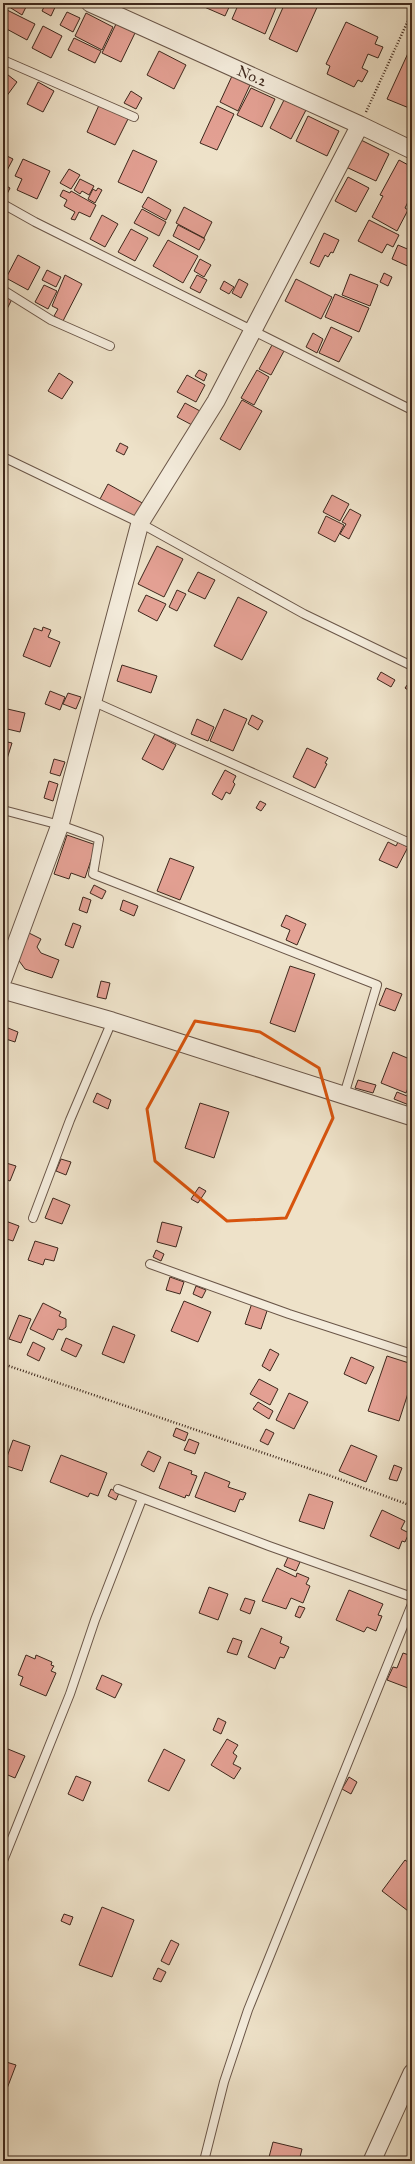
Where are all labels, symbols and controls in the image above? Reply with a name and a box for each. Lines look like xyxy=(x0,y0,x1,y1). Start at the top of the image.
street label: No.2 xyxy=(234,62,270,91)

